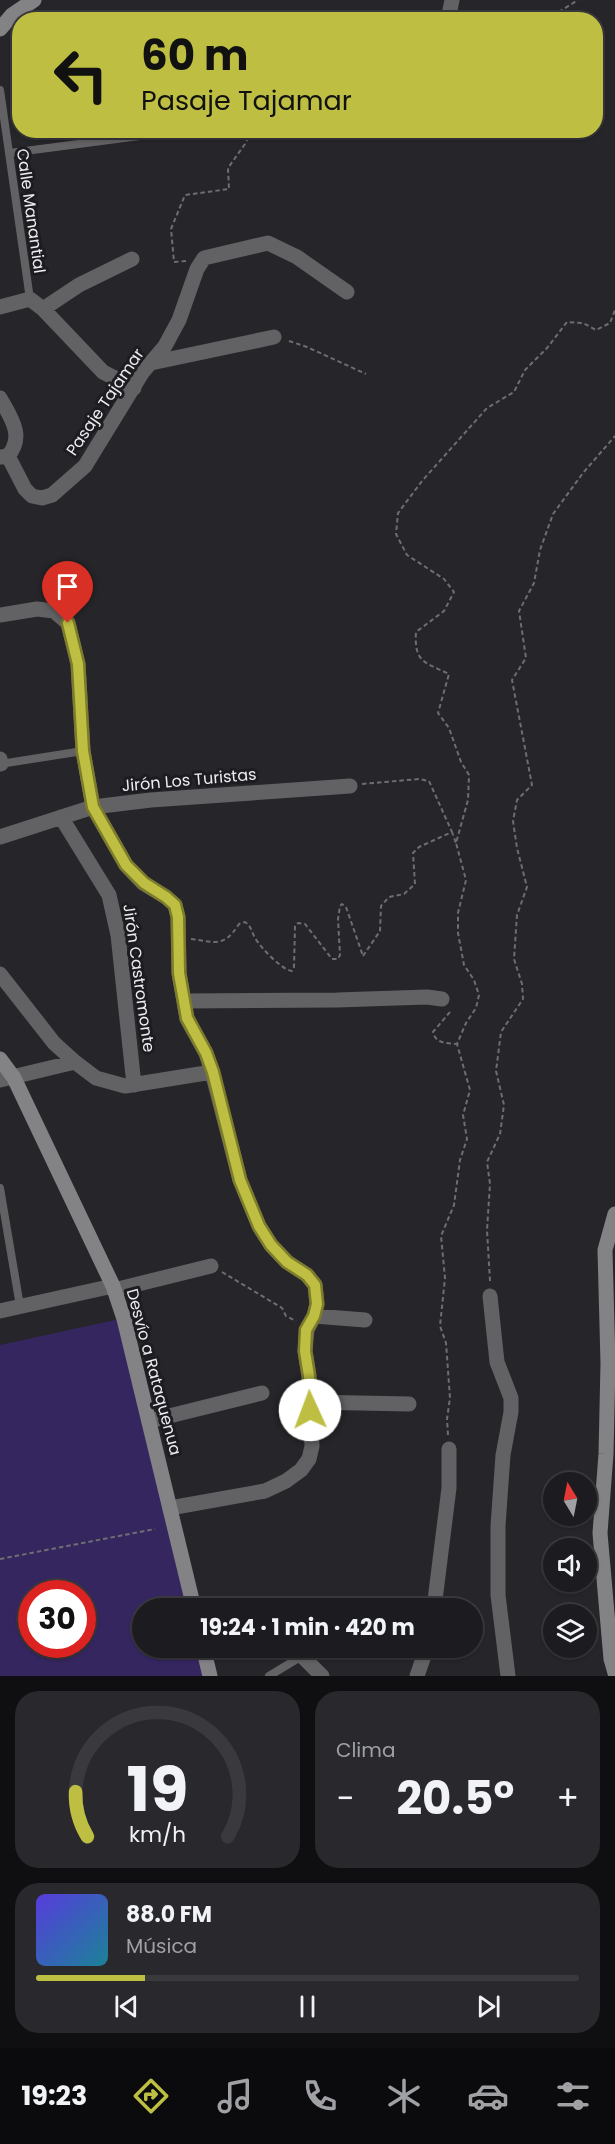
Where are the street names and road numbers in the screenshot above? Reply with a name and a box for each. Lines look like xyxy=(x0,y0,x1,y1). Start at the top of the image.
street label: Calle Manantial xyxy=(11,147,51,275)
street label: Pasaje Tajamar xyxy=(61,344,149,460)
street label: Jirón Los Turistas xyxy=(121,763,257,797)
street label: Jirón Castromonte xyxy=(117,902,161,1054)
street label: Desvío a Rataquenua xyxy=(121,1286,187,1458)

